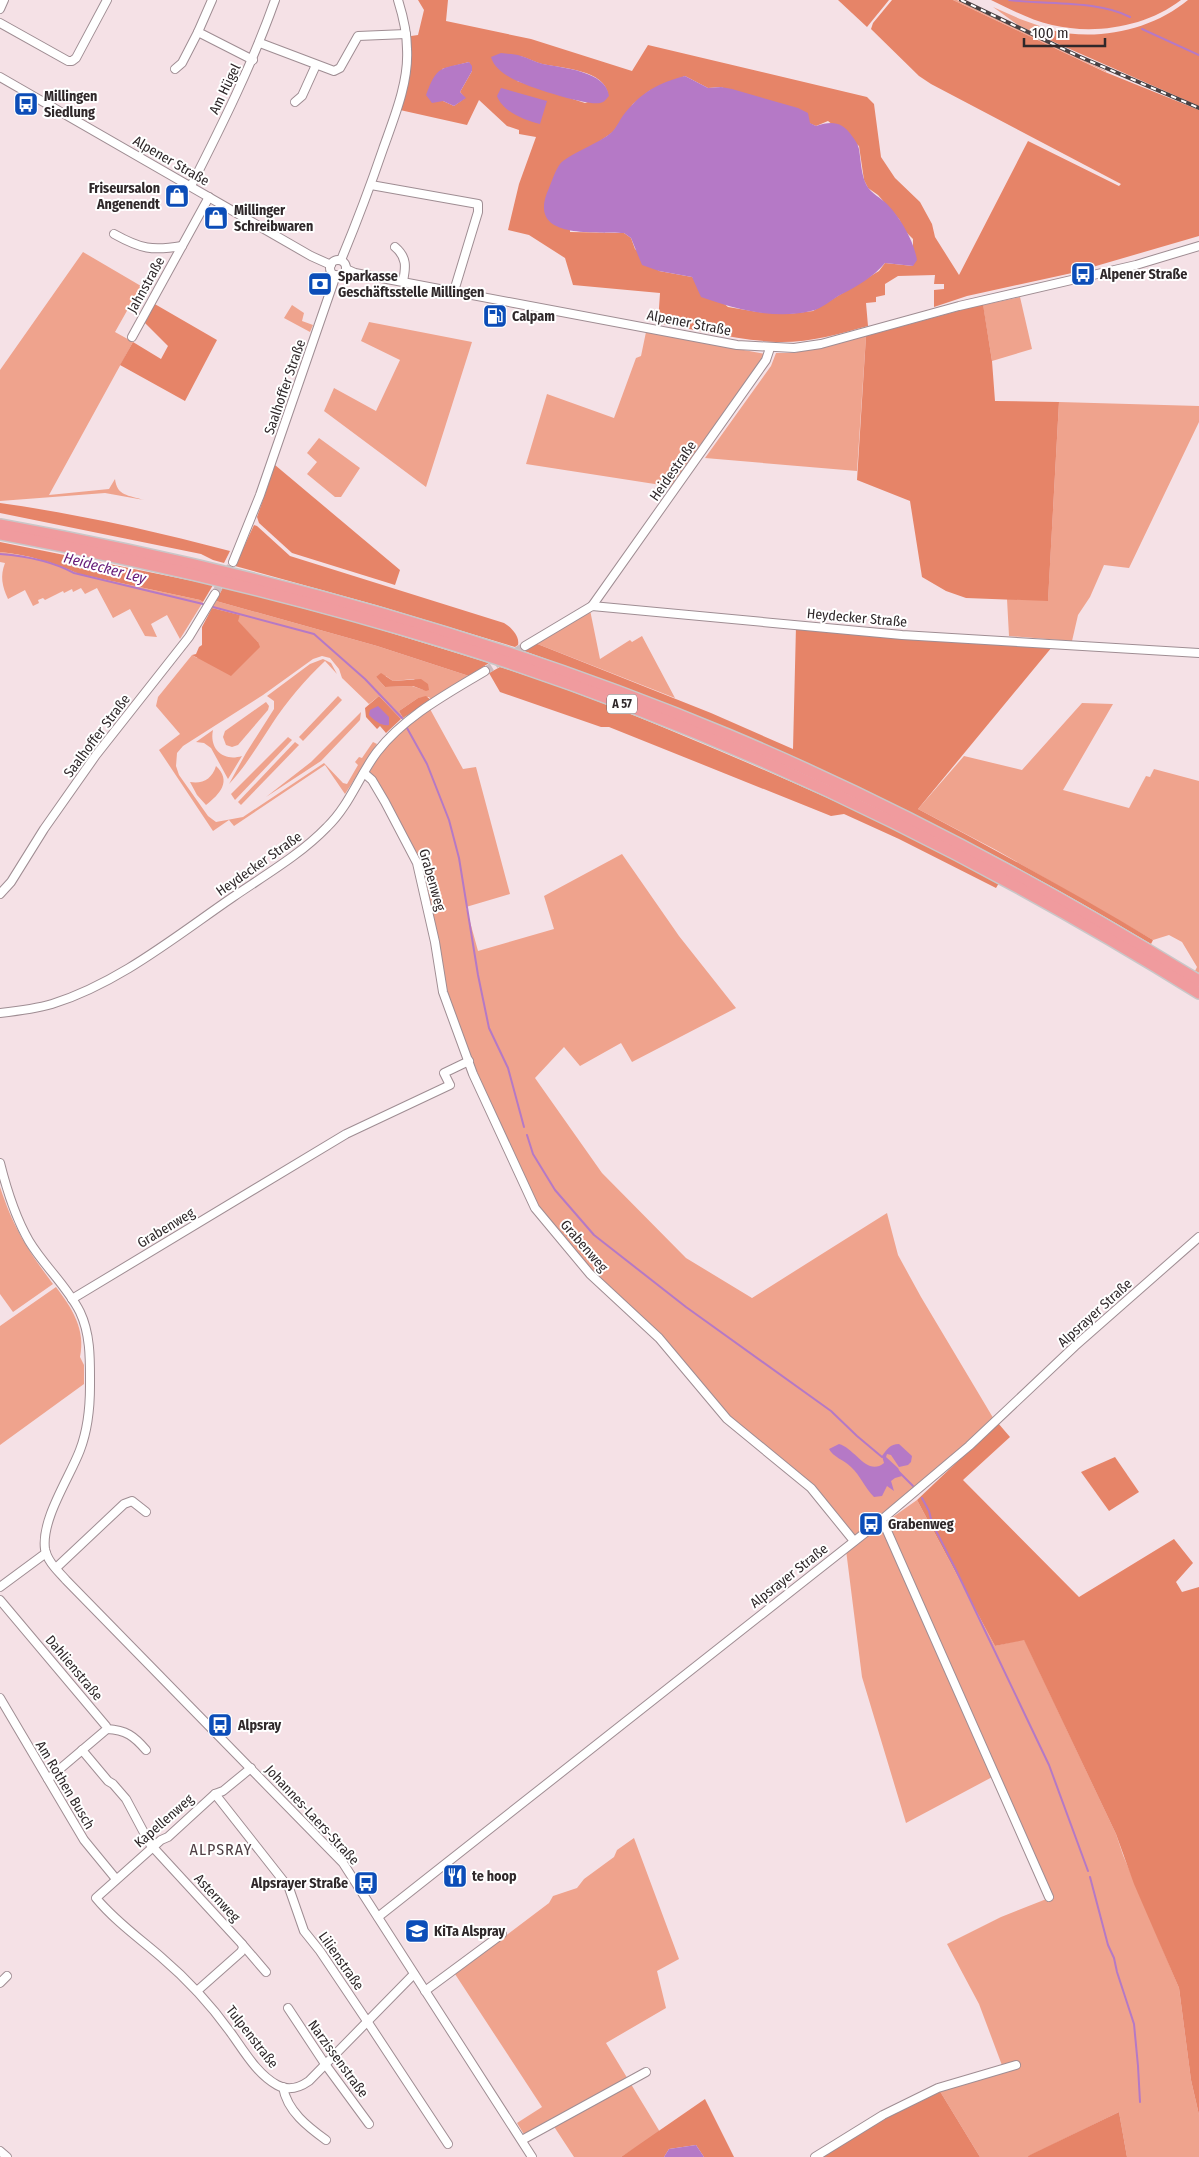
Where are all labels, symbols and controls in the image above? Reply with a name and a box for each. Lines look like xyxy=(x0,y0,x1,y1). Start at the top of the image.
scale bar xyxy=(1024,15,1105,47)
text: 100 m xyxy=(1032,24,1069,42)
street label: Am Hügel xyxy=(205,61,245,117)
place label: Millingen Siedlung xyxy=(44,88,97,121)
bus stop icon: Millingen Siedlung xyxy=(13,91,39,117)
street label: Alpener Straße xyxy=(130,132,212,190)
place label: Friseursalon Angenendt xyxy=(89,180,161,213)
shop icon: Friseursalon Angenendt xyxy=(164,183,190,209)
place label: Millinger Schreibwaren xyxy=(234,202,313,235)
shop icon: Millinger Schreibwaren xyxy=(203,205,229,231)
street label: Jahnstraße xyxy=(124,254,168,316)
bus stop icon: Alpener Straße xyxy=(1070,261,1096,287)
place label: Alpener Straße xyxy=(1099,266,1187,283)
place label: Sparkasse Geschäftsstelle Millingen xyxy=(338,268,484,301)
bank icon: Sparkasse Geschäftsstelle Millingen xyxy=(307,271,333,297)
fuel station icon: Calpam xyxy=(482,303,508,329)
street label: Alpener Straße xyxy=(646,307,732,339)
place label: Calpam xyxy=(512,308,555,325)
street label: Saalhoffer Straße xyxy=(261,337,309,437)
street label: Heidestraße xyxy=(646,438,700,504)
water label: Heidecker Ley xyxy=(62,548,149,588)
street label: Heydecker Straße xyxy=(806,605,908,631)
street label: Saalhoffer Straße xyxy=(60,691,134,781)
road number: A 57 xyxy=(607,694,637,714)
street label: Heydecker Straße xyxy=(213,828,305,900)
street label: Grabenweg xyxy=(415,847,449,913)
street label: Grabenweg xyxy=(134,1204,198,1252)
street label: Grabenweg xyxy=(557,1216,612,1276)
street label: Alpsrayer Straße xyxy=(1054,1275,1136,1351)
bus stop icon: Grabenweg xyxy=(858,1511,884,1537)
place label: Grabenweg xyxy=(888,1516,954,1533)
street label: Alpsrayer Straße xyxy=(747,1540,831,1612)
street label: Dahlienstraße xyxy=(42,1632,106,1704)
bus stop icon: Alpsray xyxy=(207,1712,233,1738)
place label: Alpsray xyxy=(237,1717,282,1734)
street label: Am Rothen Busch xyxy=(32,1738,98,1832)
street label: Johannes-Laers-Straße xyxy=(261,1762,363,1869)
street label: Kapellenweg xyxy=(131,1790,197,1851)
district label: ALPSRAY xyxy=(190,1840,252,1859)
restaurant icon: te hoop xyxy=(442,1863,468,1889)
place label: te hoop xyxy=(472,1868,517,1885)
street label: Asternweg xyxy=(190,1870,244,1926)
bus stop icon: Alpsrayer Straße xyxy=(353,1870,379,1896)
place label: Alpsrayer Straße xyxy=(250,1875,348,1892)
school or university icon: KiTa Alspray xyxy=(404,1918,430,1944)
place label: KiTa Alspray xyxy=(434,1923,505,1940)
street label: Lilienstraße xyxy=(315,1928,367,1994)
street label: Tulpenstraße xyxy=(222,2002,282,2072)
street label: Narzissenstraße xyxy=(304,2017,372,2101)

